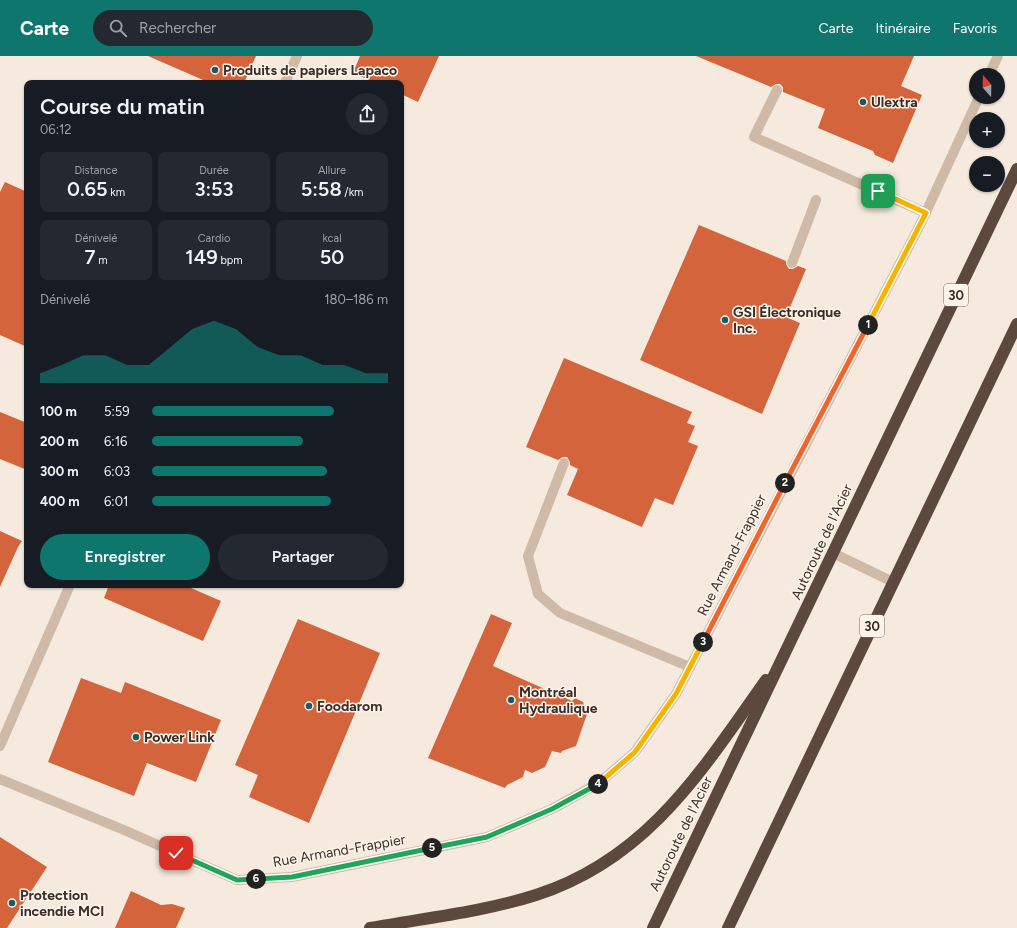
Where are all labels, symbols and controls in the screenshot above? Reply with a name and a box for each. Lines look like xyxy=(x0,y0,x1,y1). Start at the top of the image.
search box xyxy=(93,10,373,46)
text: Carte xyxy=(20,17,69,40)
icon: search xyxy=(107,17,129,39)
text: Rechercher xyxy=(139,19,216,37)
text: Carte xyxy=(819,20,853,37)
text: Itinéraire xyxy=(875,20,931,37)
text: Favoris xyxy=(953,20,997,37)
place label: Produits de papiers Lapaco xyxy=(223,62,397,79)
marker: Produits de papiers Lapaco xyxy=(210,65,220,75)
north arrow xyxy=(969,68,1005,104)
map controls xyxy=(969,68,1005,192)
text: Course du matin xyxy=(40,93,205,120)
button: share xyxy=(346,93,388,135)
place label: Ulextra xyxy=(871,94,918,111)
marker: Ulextra xyxy=(858,97,868,107)
button: + xyxy=(969,112,1005,148)
text: 06:12 xyxy=(40,122,72,137)
button: − xyxy=(969,156,1005,192)
text: Distance xyxy=(74,164,118,177)
text: Durée xyxy=(199,164,229,177)
text: Allure xyxy=(318,164,346,177)
pin xyxy=(861,174,895,208)
text: 0.65 xyxy=(67,177,108,201)
text: 3:53 xyxy=(194,177,234,201)
text: 5:58 xyxy=(301,177,342,201)
icon: arrive xyxy=(867,180,889,202)
text: km xyxy=(108,186,125,199)
text: /km xyxy=(342,186,363,199)
text: Dénivelé xyxy=(75,232,117,245)
text: Cardio xyxy=(198,232,230,245)
text: kcal xyxy=(322,232,342,245)
text: 7 xyxy=(84,245,95,269)
text: 149 xyxy=(185,245,218,269)
text: 50 xyxy=(320,245,344,269)
text: m xyxy=(95,254,108,267)
text: bpm xyxy=(218,254,243,267)
road number: 30 xyxy=(944,284,968,306)
text: Dénivelé xyxy=(40,292,90,307)
text: 180–186 m xyxy=(324,292,388,307)
place label: GSI Électronique Inc. xyxy=(733,304,841,337)
marker: GSI Électronique Inc. xyxy=(720,315,730,325)
pin: 1 xyxy=(858,315,878,335)
text: 1 xyxy=(866,318,870,331)
text: 100 m xyxy=(40,404,77,419)
text: 5:59 xyxy=(104,404,130,419)
text: 200 m xyxy=(40,434,79,449)
text: 6:16 xyxy=(104,434,127,449)
text: 300 m xyxy=(40,464,79,479)
text: 6:03 xyxy=(104,464,130,479)
pin: 2 xyxy=(775,473,795,493)
text: 2 xyxy=(782,476,788,489)
street label: Autoroute de l'Acier xyxy=(788,481,856,602)
street label: Rue Armand-Frappier xyxy=(694,491,770,619)
text: 400 m xyxy=(40,494,80,509)
text: 6:01 xyxy=(104,494,128,509)
button: Enregistrer xyxy=(40,534,210,580)
button: Partager xyxy=(218,534,388,580)
road number: 30 xyxy=(860,615,884,637)
pin: 3 xyxy=(693,632,713,652)
text: 3 xyxy=(700,635,706,648)
place label: Montréal Hydraulique xyxy=(519,684,598,717)
marker: Montréal Hydraulique xyxy=(506,695,516,705)
place label: Foodarom xyxy=(317,698,382,715)
marker: Foodarom xyxy=(304,701,314,711)
place label: Power Link xyxy=(144,729,215,746)
marker: Power Link xyxy=(131,732,141,742)
pin: 4 xyxy=(588,774,608,794)
street label: Autoroute de l'Acier xyxy=(646,774,716,894)
text: 4 xyxy=(595,777,601,790)
street label: Rue Armand-Frappier xyxy=(271,831,407,871)
pin xyxy=(159,836,193,870)
pin: 5 xyxy=(422,838,442,858)
text: 5 xyxy=(429,841,435,854)
icon: check xyxy=(165,842,187,864)
pin: 6 xyxy=(246,869,266,889)
text: 6 xyxy=(253,872,259,885)
place label: Protection incendie MCI xyxy=(20,887,104,920)
marker: Protection incendie MCI xyxy=(7,898,17,908)

